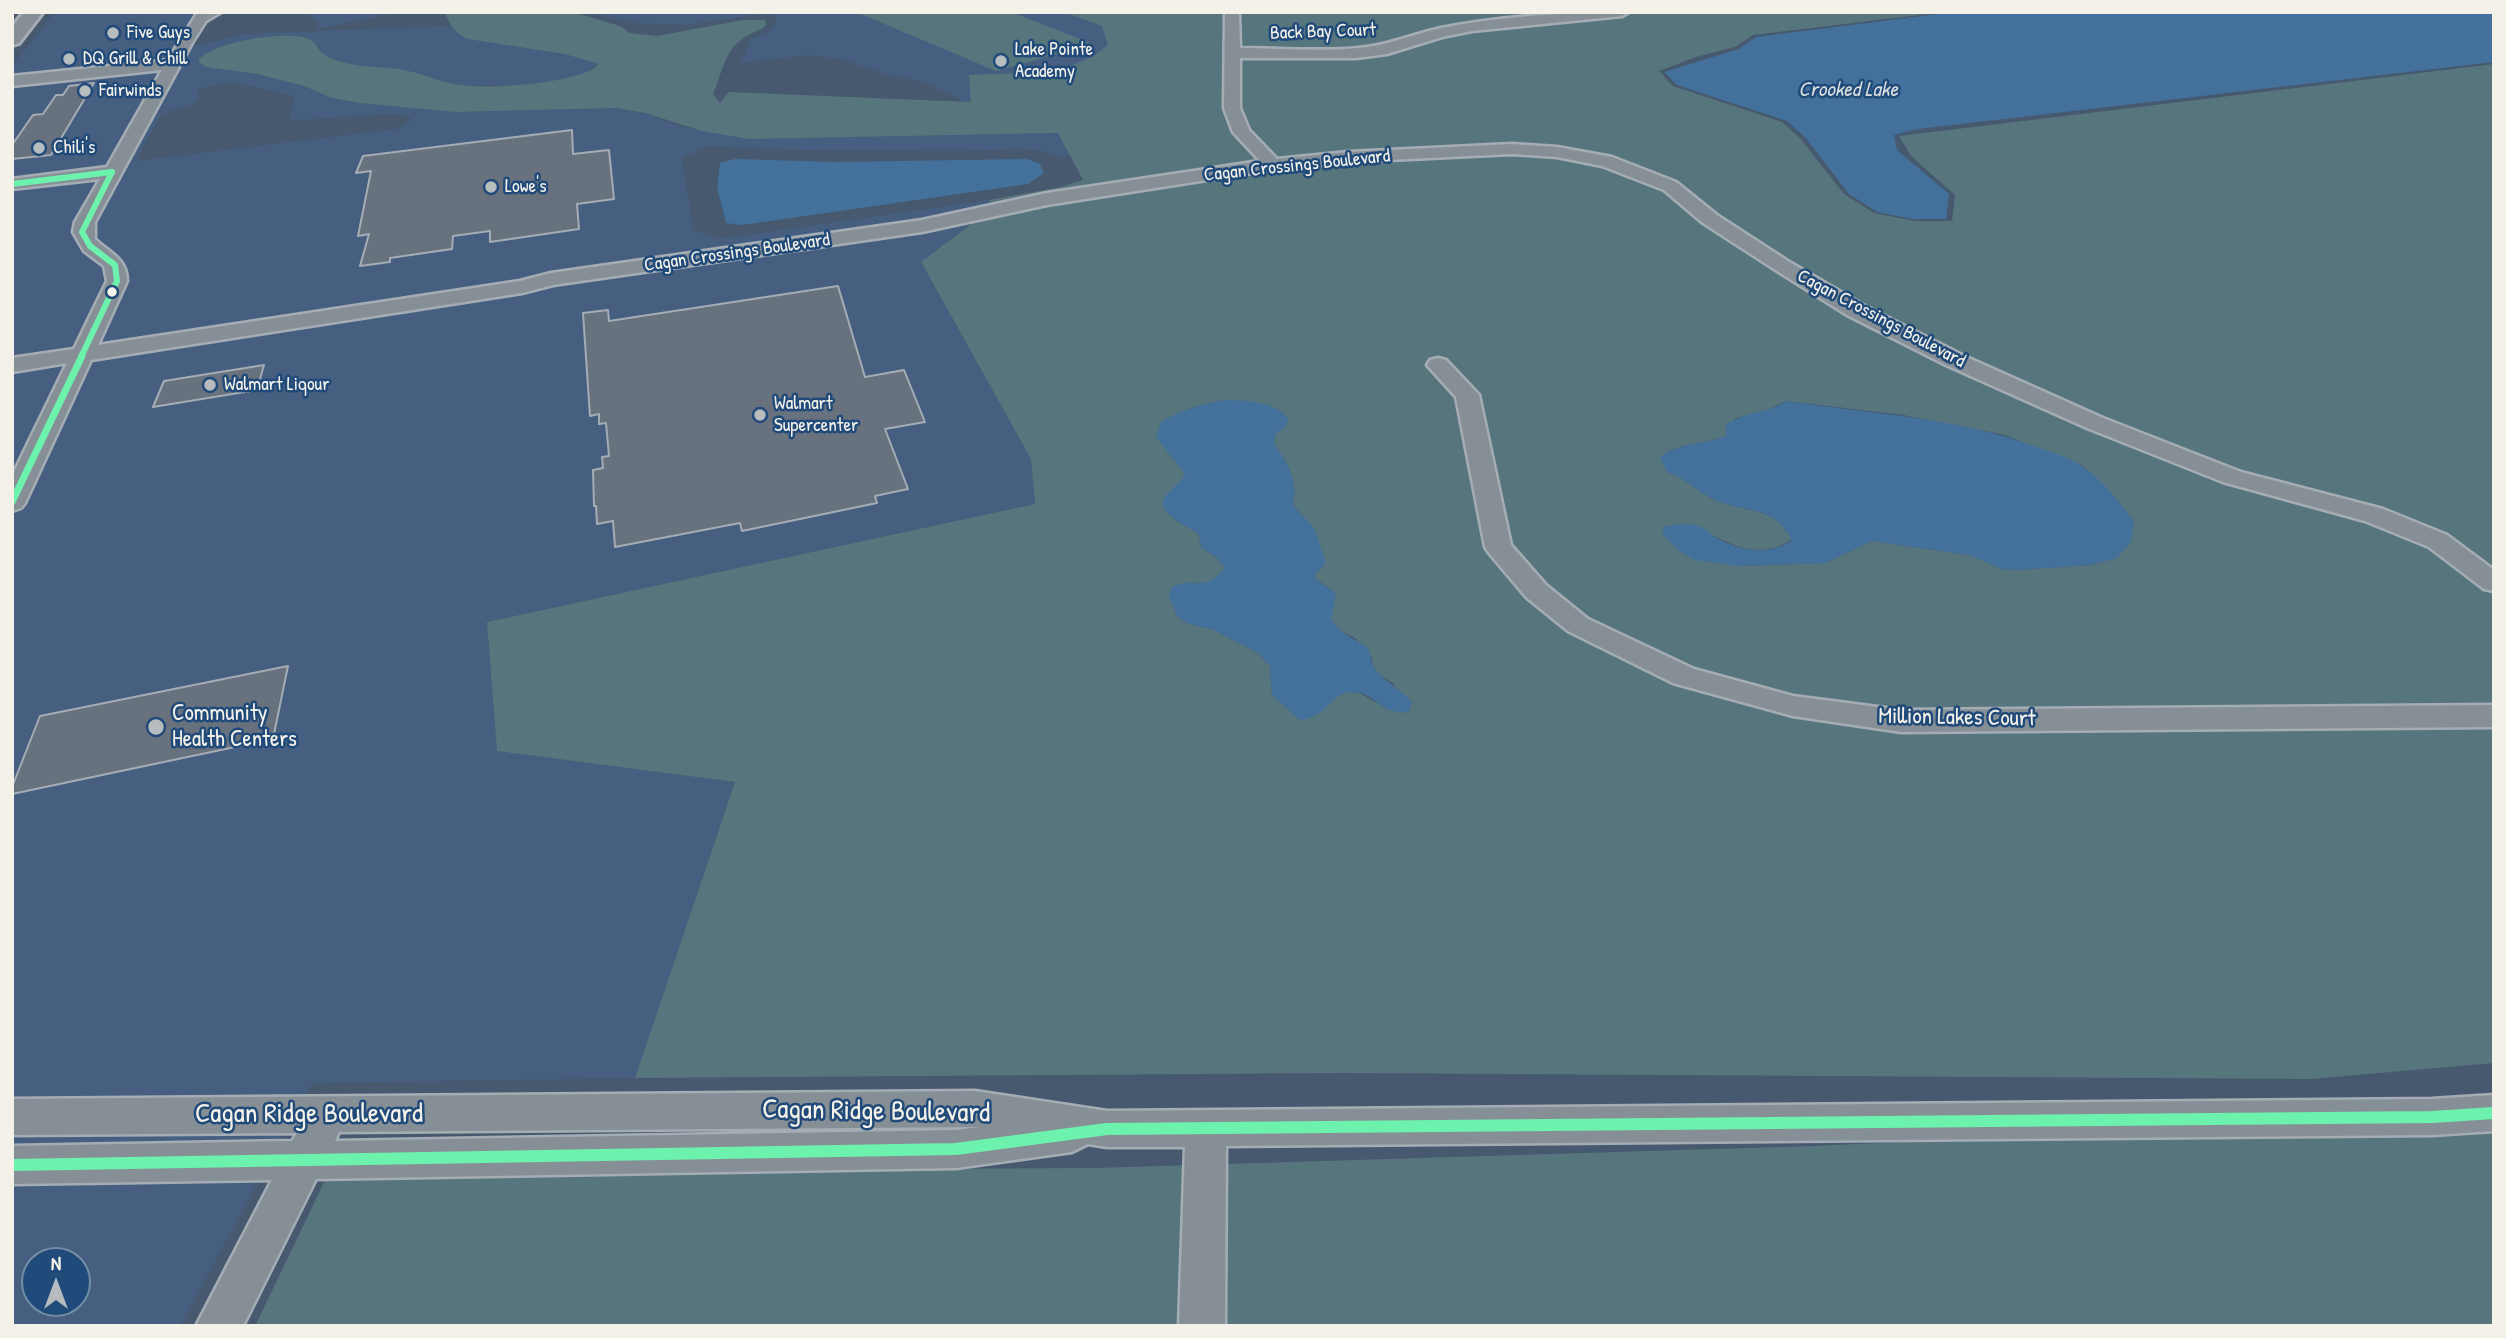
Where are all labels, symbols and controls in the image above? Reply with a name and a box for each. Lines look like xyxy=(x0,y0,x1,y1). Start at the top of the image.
street label: Back Bay Court xyxy=(1270,19,1376,45)
place label: Five Guys xyxy=(127,22,190,44)
marker: Five Guys xyxy=(105,25,121,41)
place label: Lake Pointe Academy xyxy=(1015,39,1093,83)
place label: DQ Grill & Chill xyxy=(83,48,187,70)
marker: DQ Grill & Chill xyxy=(61,51,77,67)
marker: Lake Pointe Academy xyxy=(993,53,1009,69)
water label: Crooked Lake xyxy=(1798,77,1898,103)
place label: Fairwinds xyxy=(99,80,162,102)
marker: Fairwinds xyxy=(77,83,93,99)
place label: Chili's xyxy=(53,137,95,159)
marker: Chili's xyxy=(31,140,47,156)
street label: Cagan Crossings Boulevard xyxy=(1203,145,1391,187)
place label: Lowe's xyxy=(505,176,547,198)
marker: Lowe's xyxy=(483,179,499,195)
street label: Cagan Crossings Boulevard xyxy=(643,229,831,277)
street label: Cagan Crossings Boulevard xyxy=(1793,265,1969,373)
unlabelled marker xyxy=(105,285,119,299)
place label: Walmart Liqour xyxy=(224,374,329,396)
marker: Walmart Liqour xyxy=(202,377,218,393)
place label: Walmart Supercenter xyxy=(774,393,858,437)
marker: Walmart Supercenter xyxy=(752,407,768,423)
place label: Community Health Centers xyxy=(172,700,297,754)
street label: Million Lakes Court xyxy=(1878,703,2036,733)
marker: Community Health Centers xyxy=(146,717,166,737)
street label: Cagan Ridge Boulevard xyxy=(762,1093,990,1131)
street label: Cagan Ridge Boulevard xyxy=(195,1098,423,1132)
north arrow xyxy=(21,1247,91,1317)
text: N xyxy=(51,1250,61,1276)

